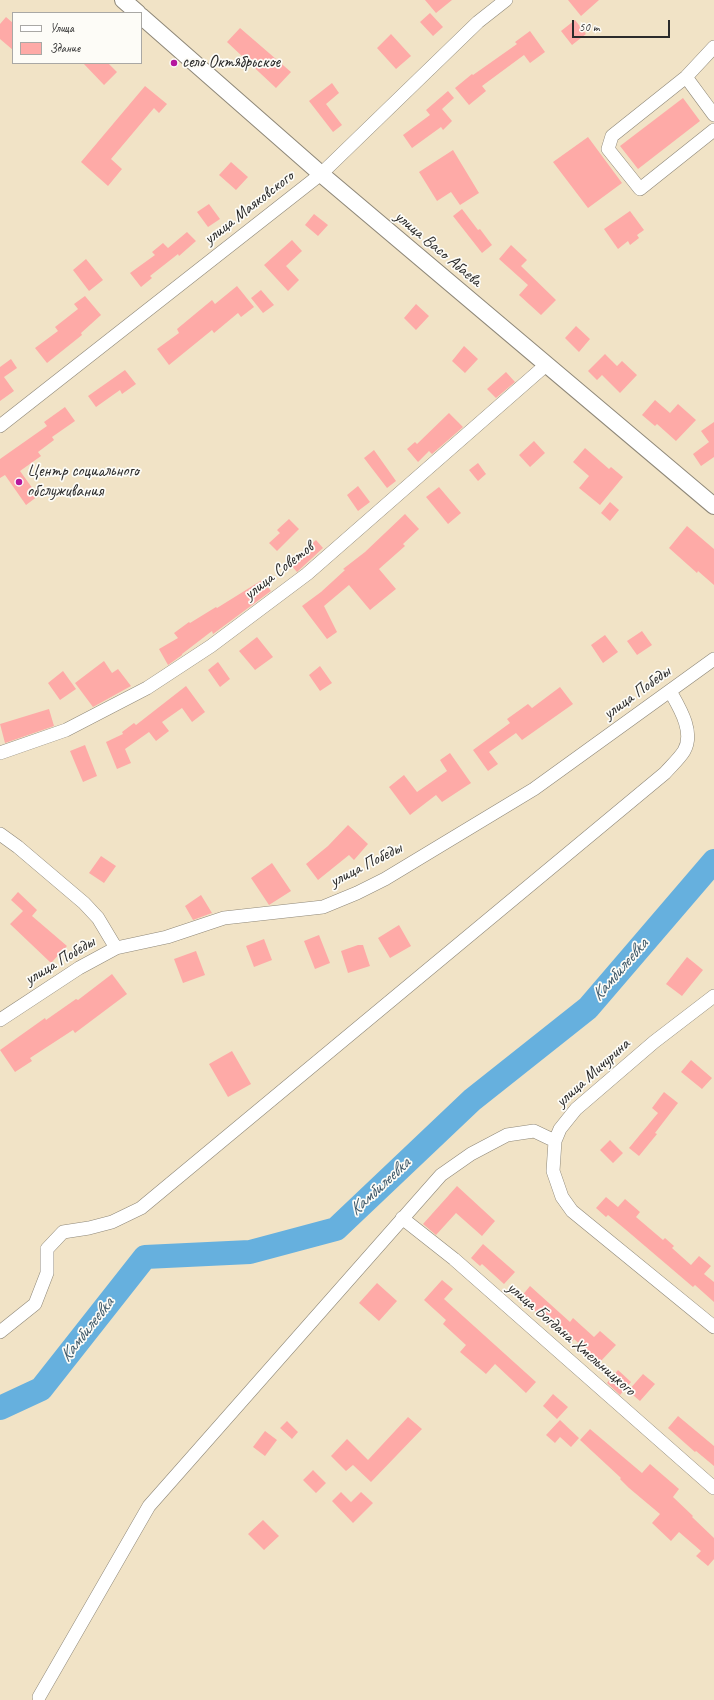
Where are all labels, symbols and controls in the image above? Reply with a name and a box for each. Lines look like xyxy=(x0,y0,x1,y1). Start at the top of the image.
legend xyxy=(12,12,142,64)
scale bar xyxy=(574,12,672,38)
text: 50 m xyxy=(579,19,599,35)
text: Улица xyxy=(50,20,74,36)
text: Здание xyxy=(50,40,80,56)
place label: село Октябрьское xyxy=(182,53,280,73)
marker: село Октябрьское xyxy=(169,58,179,68)
street label: улица Маяковского xyxy=(200,167,298,249)
street label: улица Васо Абаева xyxy=(390,207,486,291)
place label: Центр социального обслуживания xyxy=(27,462,139,502)
marker: Центр социального обслуживания xyxy=(14,477,24,487)
street label: улица Советов xyxy=(240,537,318,605)
street label: улица Победы xyxy=(599,662,675,724)
street label: улица Победы xyxy=(327,838,405,892)
street label: улица Победы xyxy=(21,932,99,990)
water label: Камбилеевка xyxy=(587,934,653,1006)
street label: улица Мичурина xyxy=(552,1034,634,1112)
water label: Камбилеевка xyxy=(345,1153,415,1221)
street label: улица Богдана Хмельницкого xyxy=(502,1278,640,1400)
water label: Камбилеевка xyxy=(55,1294,119,1366)

